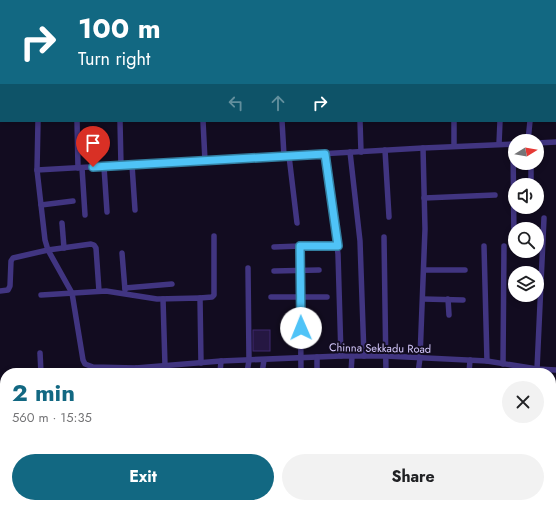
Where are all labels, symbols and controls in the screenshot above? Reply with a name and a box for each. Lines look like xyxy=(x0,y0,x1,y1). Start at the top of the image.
text: 100 m xyxy=(78,8,161,49)
icon: right xyxy=(12,16,64,68)
text: Turn right xyxy=(78,46,150,72)
icon: left xyxy=(225,92,247,114)
icon: ahead xyxy=(267,92,289,114)
icon: right xyxy=(309,92,331,114)
pin xyxy=(76,126,110,167)
icon: arrive xyxy=(82,132,104,154)
north arrow xyxy=(508,134,544,170)
map controls xyxy=(508,134,544,302)
button: sound xyxy=(508,178,544,214)
button: search xyxy=(508,222,544,258)
button: layers xyxy=(508,266,544,302)
position arrow xyxy=(280,307,322,349)
street label: Chinna Sekkadu Road xyxy=(329,339,431,357)
text: 2 min xyxy=(12,375,75,410)
button: close xyxy=(502,381,544,423)
text: 560 m · 15:35 xyxy=(12,408,92,427)
button: Exit xyxy=(12,454,274,500)
button: Share xyxy=(282,454,544,500)

